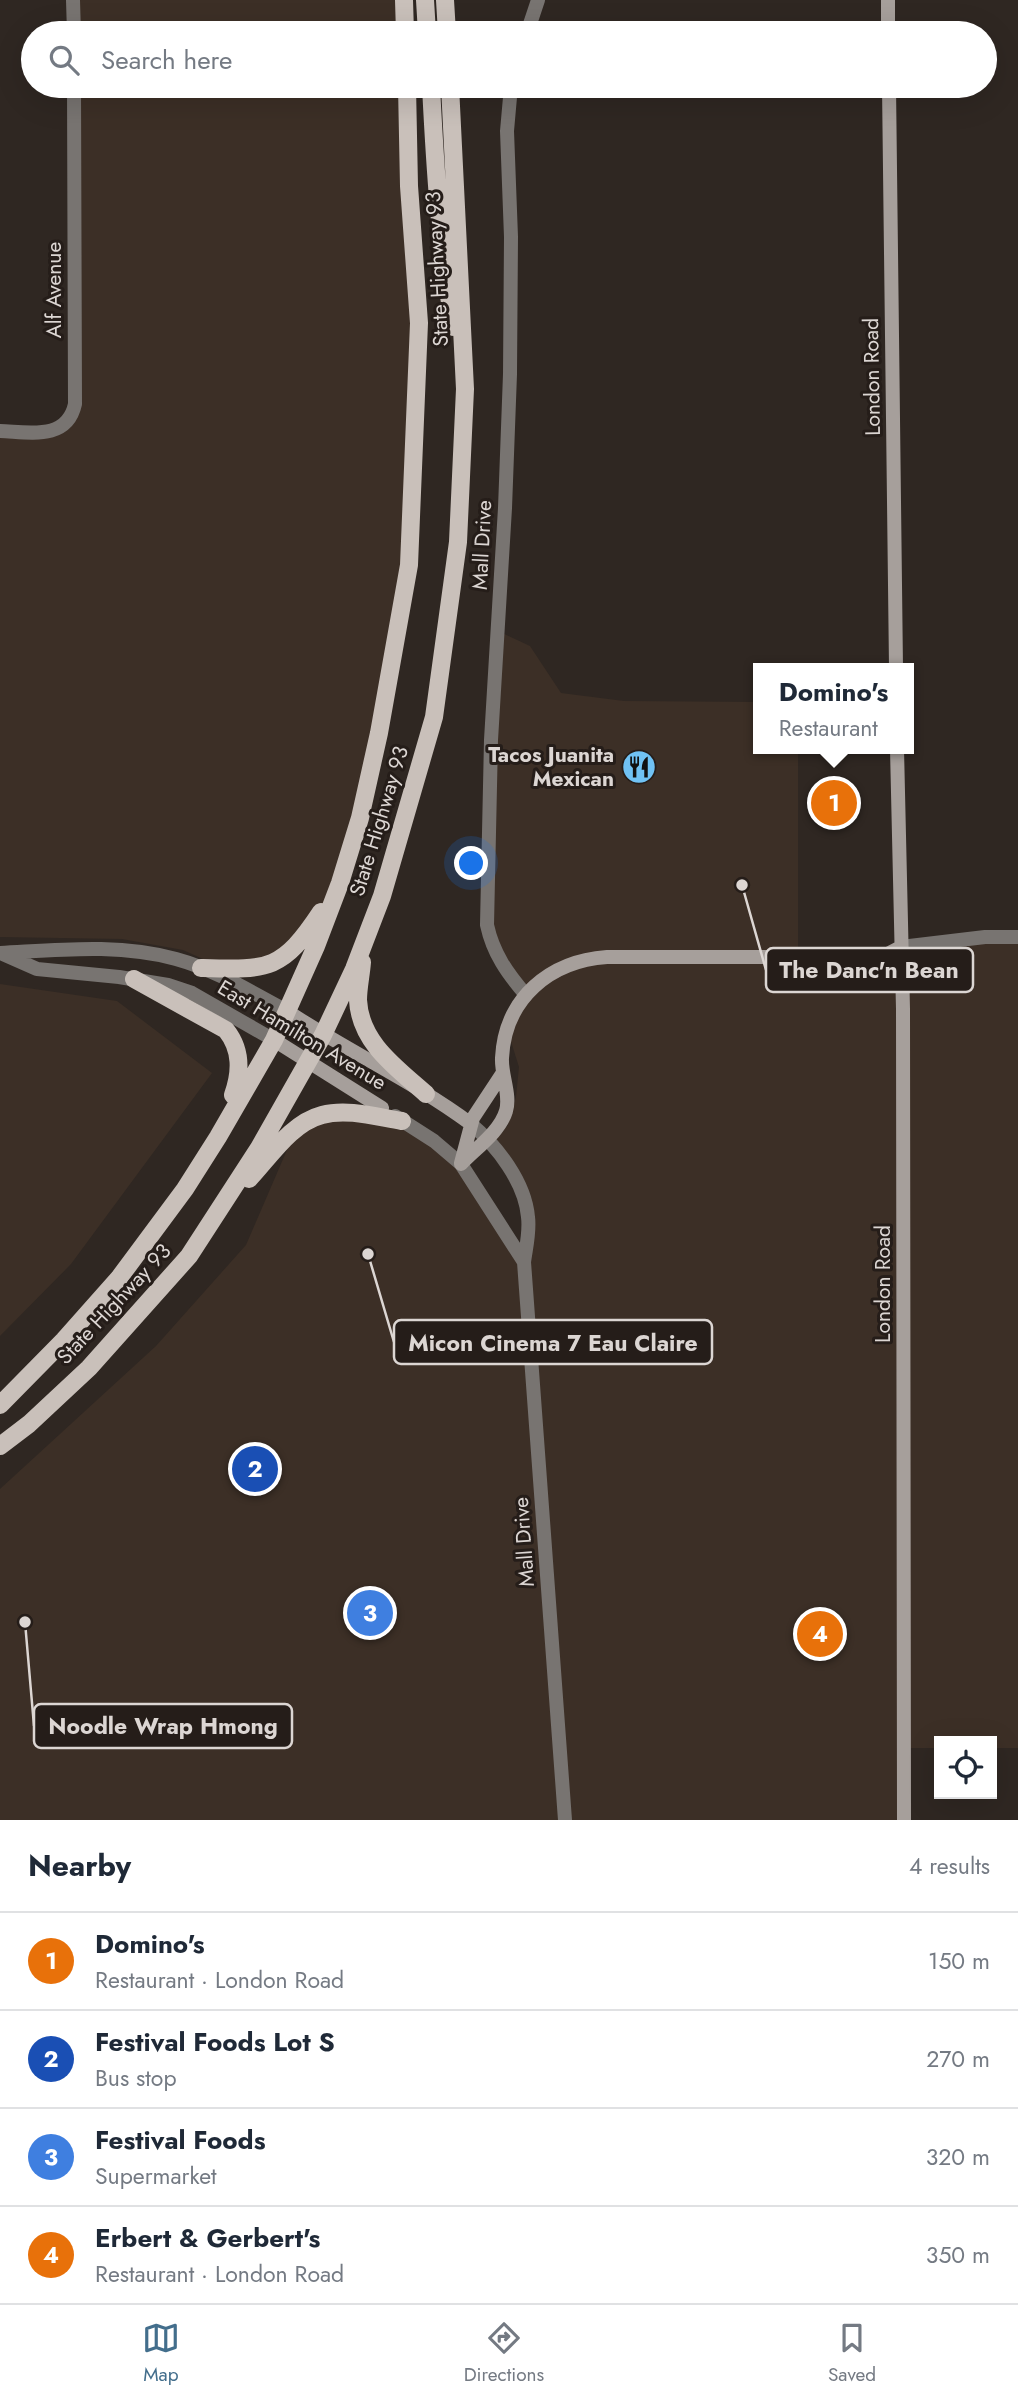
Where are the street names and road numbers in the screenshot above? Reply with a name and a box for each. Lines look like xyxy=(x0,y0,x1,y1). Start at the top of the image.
street label: State Highway 93 xyxy=(418,191,456,347)
street label: Alf Avenue xyxy=(39,242,69,338)
street label: London Road xyxy=(856,318,888,436)
street label: Mall Drive xyxy=(465,499,499,591)
street label: State Highway 93 xyxy=(342,742,416,900)
street label: East Hamilton Avenue xyxy=(212,973,392,1098)
street label: London Road xyxy=(868,1225,898,1343)
street label: State Highway 93 xyxy=(50,1237,178,1371)
street label: Mall Drive xyxy=(506,1496,542,1588)

